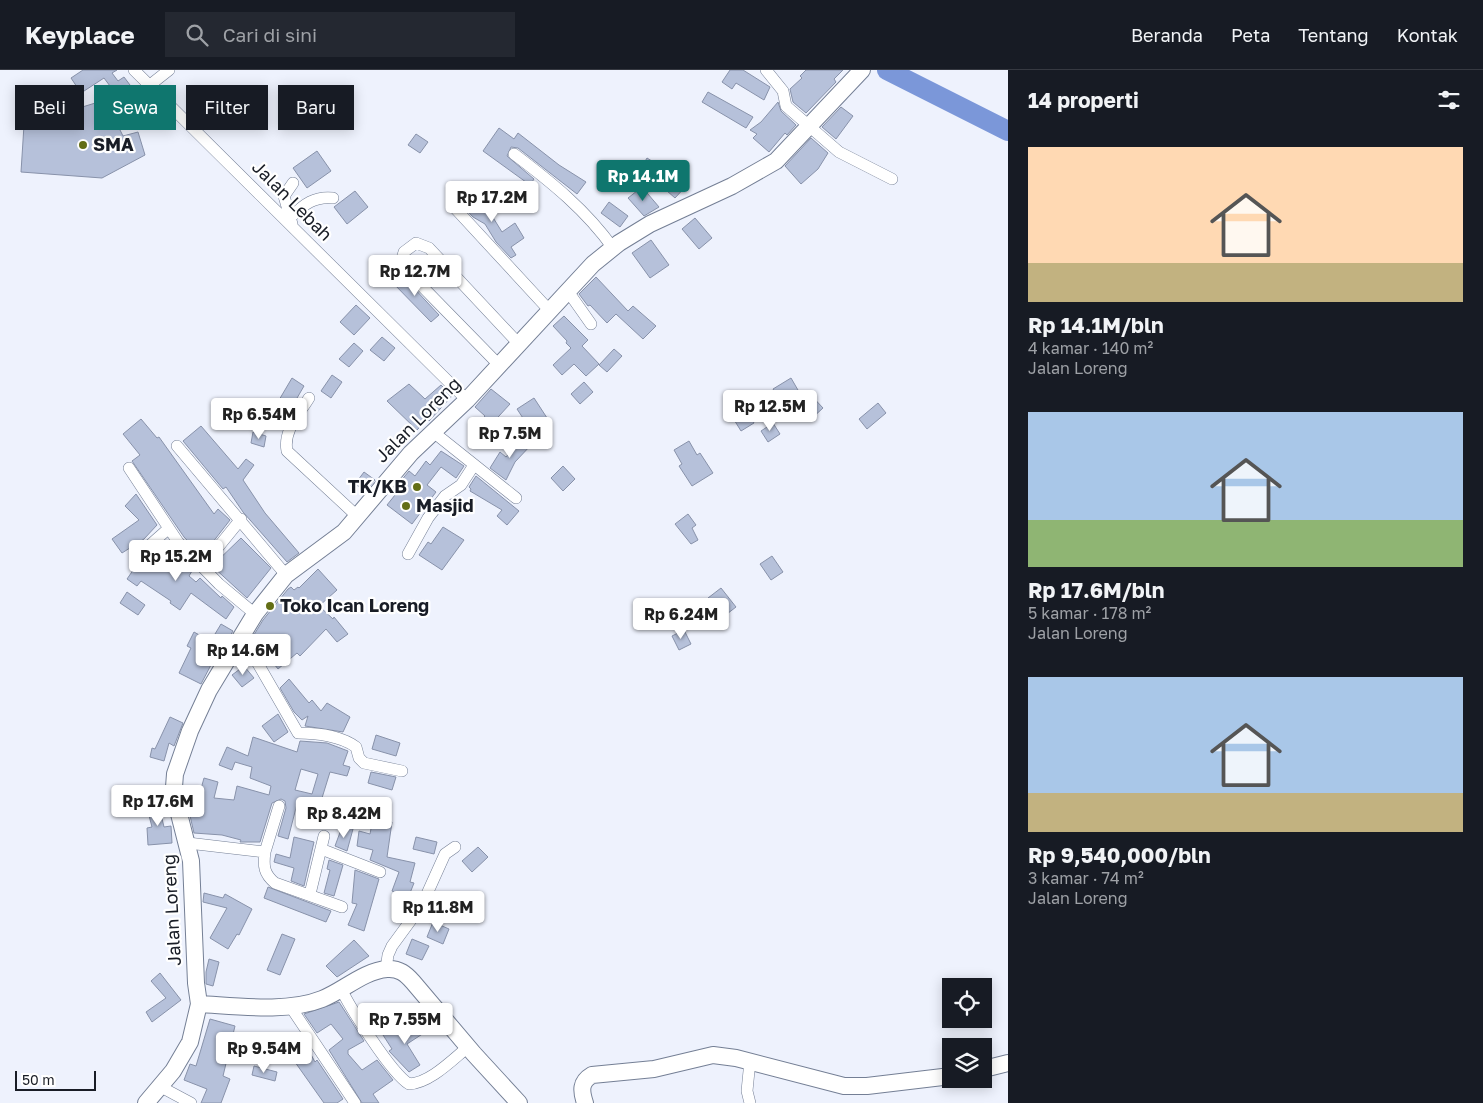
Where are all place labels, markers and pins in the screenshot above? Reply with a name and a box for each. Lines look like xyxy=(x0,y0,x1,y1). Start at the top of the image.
place label: SMA xyxy=(93,133,134,155)
marker: SMA xyxy=(77,139,89,151)
pin: Rp 14.1M xyxy=(591,160,695,202)
pin: Rp 17.2M xyxy=(440,180,544,223)
pin: Rp 12.7M xyxy=(363,254,467,297)
pin: Rp 12.5M xyxy=(718,390,822,432)
pin: Rp 6.54M xyxy=(207,398,311,440)
pin: Rp 7.5M xyxy=(464,416,556,459)
place label: TK/KB xyxy=(348,475,407,497)
marker: TK/KB xyxy=(411,481,423,493)
place label: Masjid xyxy=(416,494,473,516)
marker: Masjid xyxy=(400,500,412,512)
pin: Rp 15.2M xyxy=(124,540,228,582)
place label: Toko Ican Loreng xyxy=(280,594,429,616)
pin: Rp 6.24M xyxy=(629,598,733,640)
marker: Toko Ican Loreng xyxy=(264,600,276,612)
pin: Rp 14.6M xyxy=(191,634,295,676)
pin: Rp 17.6M xyxy=(106,784,210,827)
pin: Rp 8.42M xyxy=(292,796,396,839)
pin: Rp 11.8M xyxy=(386,890,490,933)
pin: Rp 7.55M xyxy=(353,1002,457,1045)
pin: Rp 9.54M xyxy=(212,1032,316,1074)

